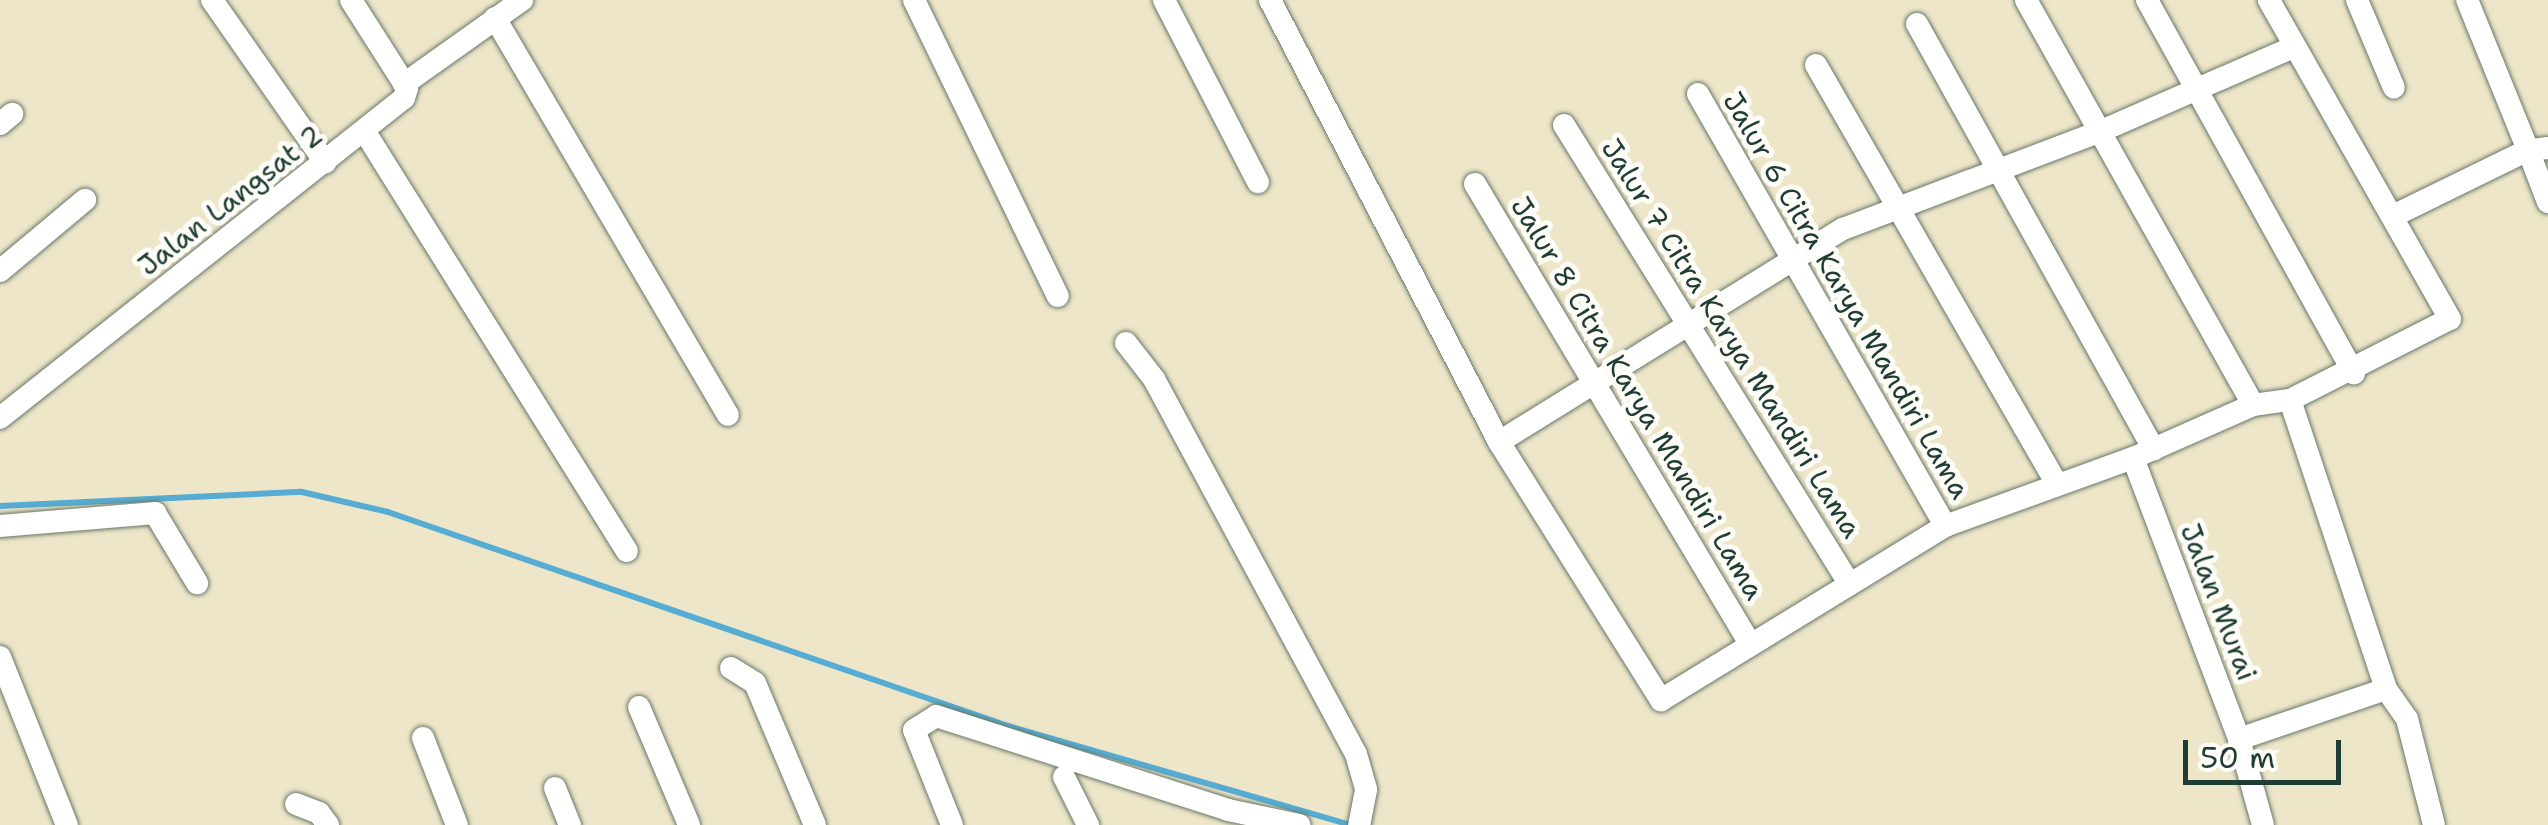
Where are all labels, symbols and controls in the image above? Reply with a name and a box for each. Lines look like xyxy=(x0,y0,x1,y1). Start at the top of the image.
street label: Jalur 6 Citra Karya Mandiri Lama xyxy=(1716,86,1978,504)
street label: Jalan Langsat 2 xyxy=(131,118,329,282)
street label: Jalur 7 Citra Karya Mandiri Lama xyxy=(1595,132,1869,544)
street label: Jalur 8 Citra Karya Mandiri Lama xyxy=(1504,190,1772,606)
street label: Jalan Murai xyxy=(2174,519,2264,685)
scale bar xyxy=(2188,720,2346,782)
text: 50 m xyxy=(2200,737,2275,778)

